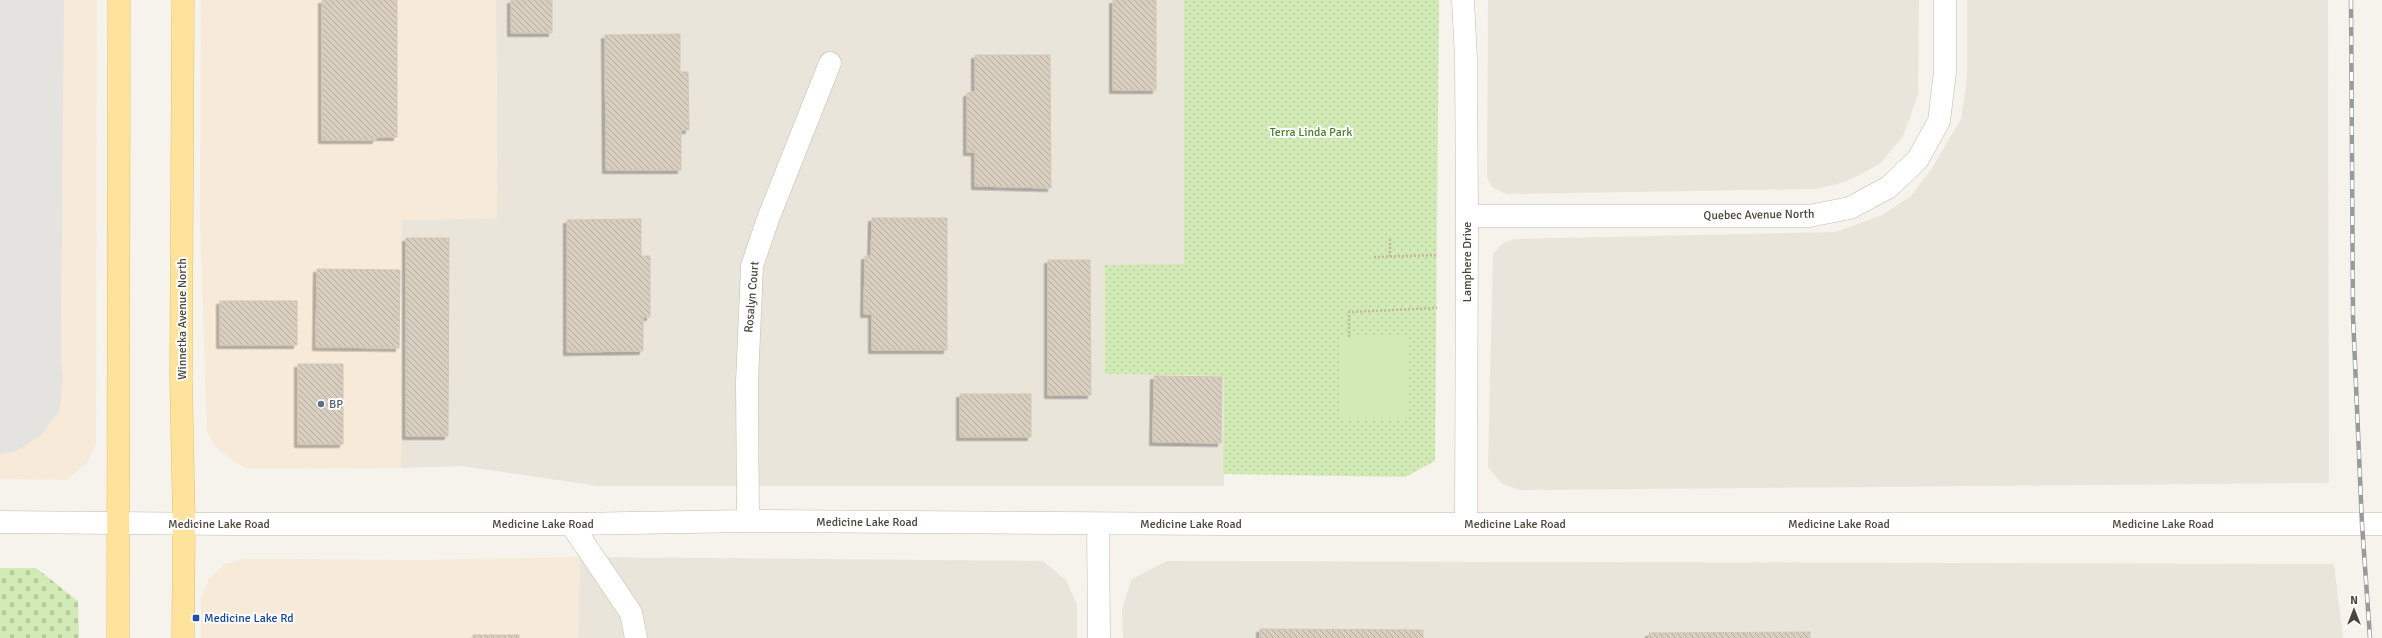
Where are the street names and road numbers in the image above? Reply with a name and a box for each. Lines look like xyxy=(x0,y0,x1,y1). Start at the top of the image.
street label: Quebec Avenue North xyxy=(1703,207,1815,223)
street label: Lamphere Drive xyxy=(1460,222,1475,302)
street label: Winnetka Avenue North xyxy=(175,258,190,380)
street label: Rosalyn Court xyxy=(741,261,763,333)
street label: Medicine Lake Road xyxy=(816,515,918,530)
street label: Medicine Lake Road xyxy=(168,517,270,532)
street label: Medicine Lake Road xyxy=(492,517,594,532)
street label: Medicine Lake Road xyxy=(1140,517,1242,532)
street label: Medicine Lake Road xyxy=(1464,517,1566,532)
street label: Medicine Lake Road xyxy=(1788,517,1890,532)
street label: Medicine Lake Road xyxy=(2112,517,2214,532)

